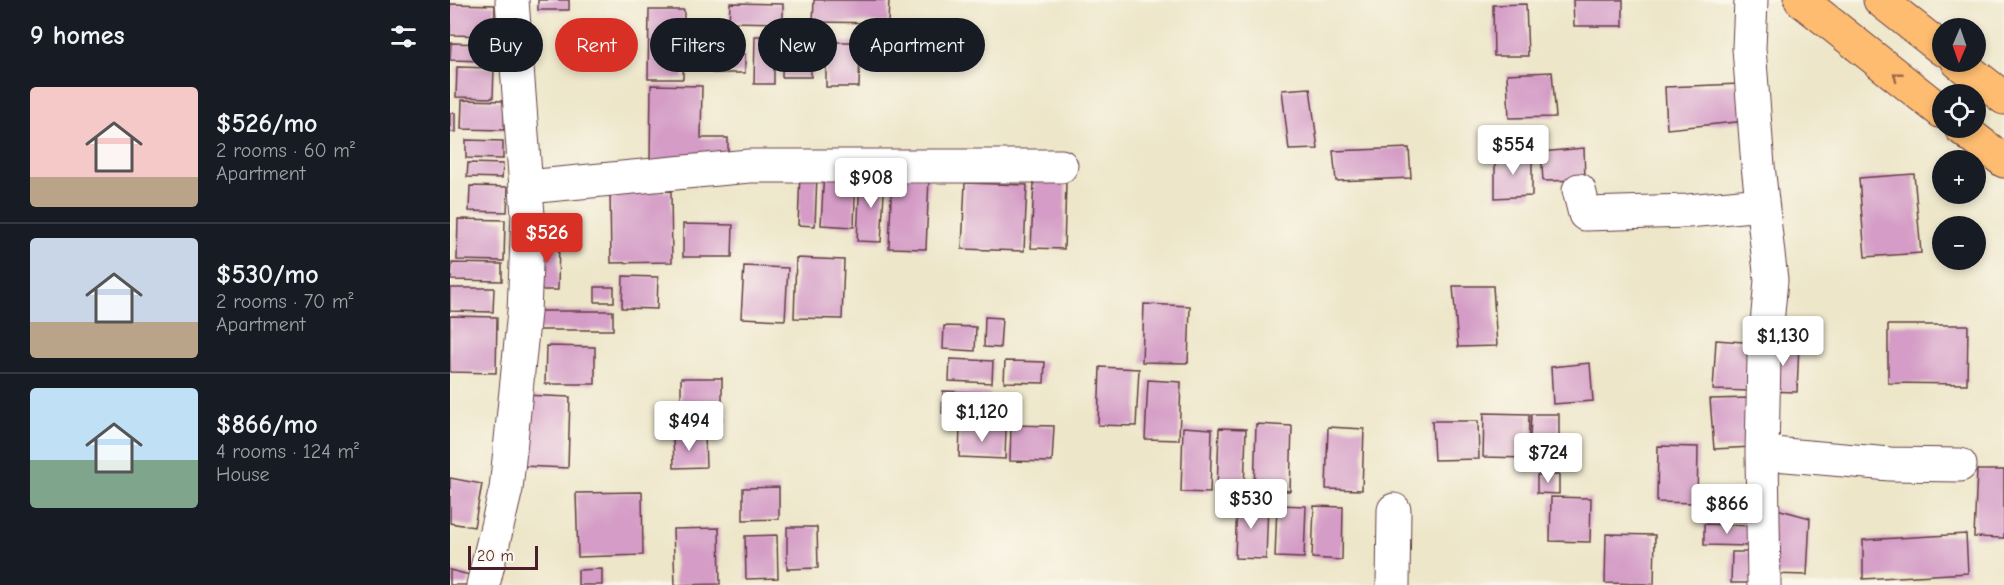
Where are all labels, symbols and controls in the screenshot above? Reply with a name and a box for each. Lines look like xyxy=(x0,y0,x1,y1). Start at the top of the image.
chip: Buy xyxy=(468,18,543,72)
chip: Rent xyxy=(555,18,638,72)
chip: Filters xyxy=(650,18,746,72)
chip: New xyxy=(758,18,837,72)
chip: Apartment xyxy=(849,18,985,72)
north arrow xyxy=(1932,18,1986,72)
map controls xyxy=(1932,18,1986,270)
icon: filters xyxy=(387,20,420,53)
text: 9 homes xyxy=(30,21,125,51)
one-way arrow xyxy=(1892,73,1903,84)
button: locate xyxy=(1932,84,1986,138)
text: $526/mo xyxy=(216,109,318,139)
icon: home xyxy=(78,111,150,183)
pin: $554 xyxy=(1477,125,1549,176)
text: $554 xyxy=(1492,133,1534,156)
text: 2 rooms · 60 m² xyxy=(216,139,355,162)
button: + xyxy=(1932,150,1986,204)
pin: $908 xyxy=(835,158,907,209)
text: Apartment xyxy=(216,162,306,185)
text: $908 xyxy=(849,166,893,189)
pin: $526 xyxy=(511,213,583,264)
button: − xyxy=(1932,216,1986,270)
text: $526 xyxy=(525,221,569,244)
text: $530/mo xyxy=(216,260,319,290)
icon: home xyxy=(78,262,150,334)
text: 2 rooms · 70 m² xyxy=(216,290,353,313)
text: Apartment xyxy=(216,313,306,336)
pin: $1,130 xyxy=(1734,316,1832,367)
text: $1,130 xyxy=(1757,324,1809,347)
pin: $1,120 xyxy=(933,392,1031,443)
text: $1,120 xyxy=(956,400,1008,423)
pin: $494 xyxy=(653,401,725,452)
text: $494 xyxy=(668,409,710,432)
text: $866/mo xyxy=(216,410,318,440)
icon: home xyxy=(78,412,150,484)
pin: $724 xyxy=(1512,433,1584,484)
text: 4 rooms · 124 m² xyxy=(216,440,359,463)
text: $724 xyxy=(1528,441,1568,464)
text: House xyxy=(216,463,270,486)
pin: $530 xyxy=(1215,479,1287,530)
pin: $866 xyxy=(1691,484,1763,535)
text: $530 xyxy=(1229,487,1273,510)
text: $866 xyxy=(1705,492,1749,515)
scale bar xyxy=(468,543,538,570)
text: 20 m xyxy=(477,547,514,565)

